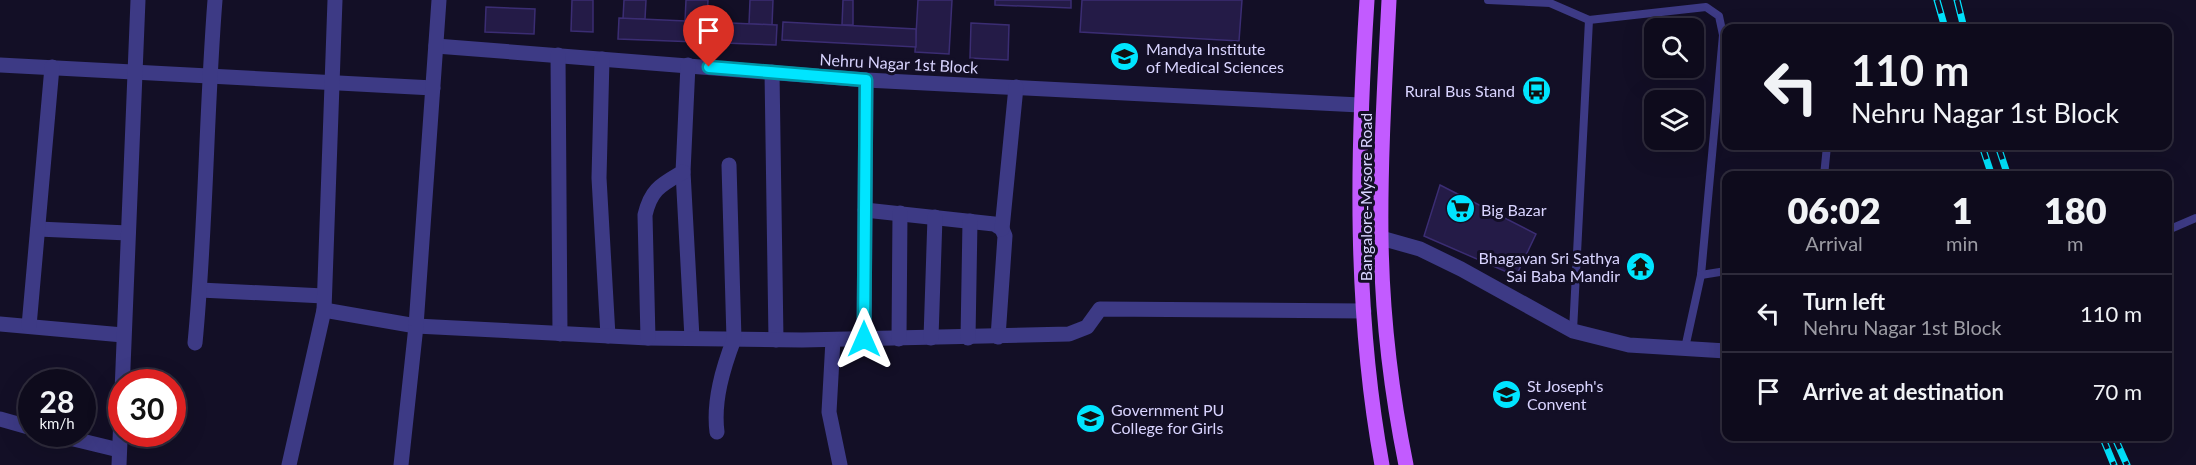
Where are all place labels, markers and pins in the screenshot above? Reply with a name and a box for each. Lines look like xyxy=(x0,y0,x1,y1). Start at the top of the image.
pin xyxy=(683,5,734,67)
place label: Mandya Institute of Medical Sciences xyxy=(1146,39,1284,76)
school or university icon: Mandya Institute of Medical Sciences xyxy=(1109,41,1141,73)
bus stop icon: Rural Bus Stand xyxy=(1520,74,1552,106)
place label: Rural Bus Stand xyxy=(1405,81,1515,100)
supermarket icon: Big Bazar xyxy=(1444,193,1476,225)
place label: Big Bazar xyxy=(1481,200,1547,219)
place label: Bhagavan Sri Sathya Sai Baba Mandir xyxy=(1479,248,1620,285)
temple icon: Bhagavan Sri Sathya Sai Baba Mandir xyxy=(1625,250,1657,282)
place label: St Joseph's Convent xyxy=(1527,376,1603,413)
school or university icon: St Joseph's Convent xyxy=(1490,378,1522,410)
place label: Government PU College for Girls xyxy=(1111,400,1224,437)
school or university icon: Government PU College for Girls xyxy=(1074,402,1106,434)

